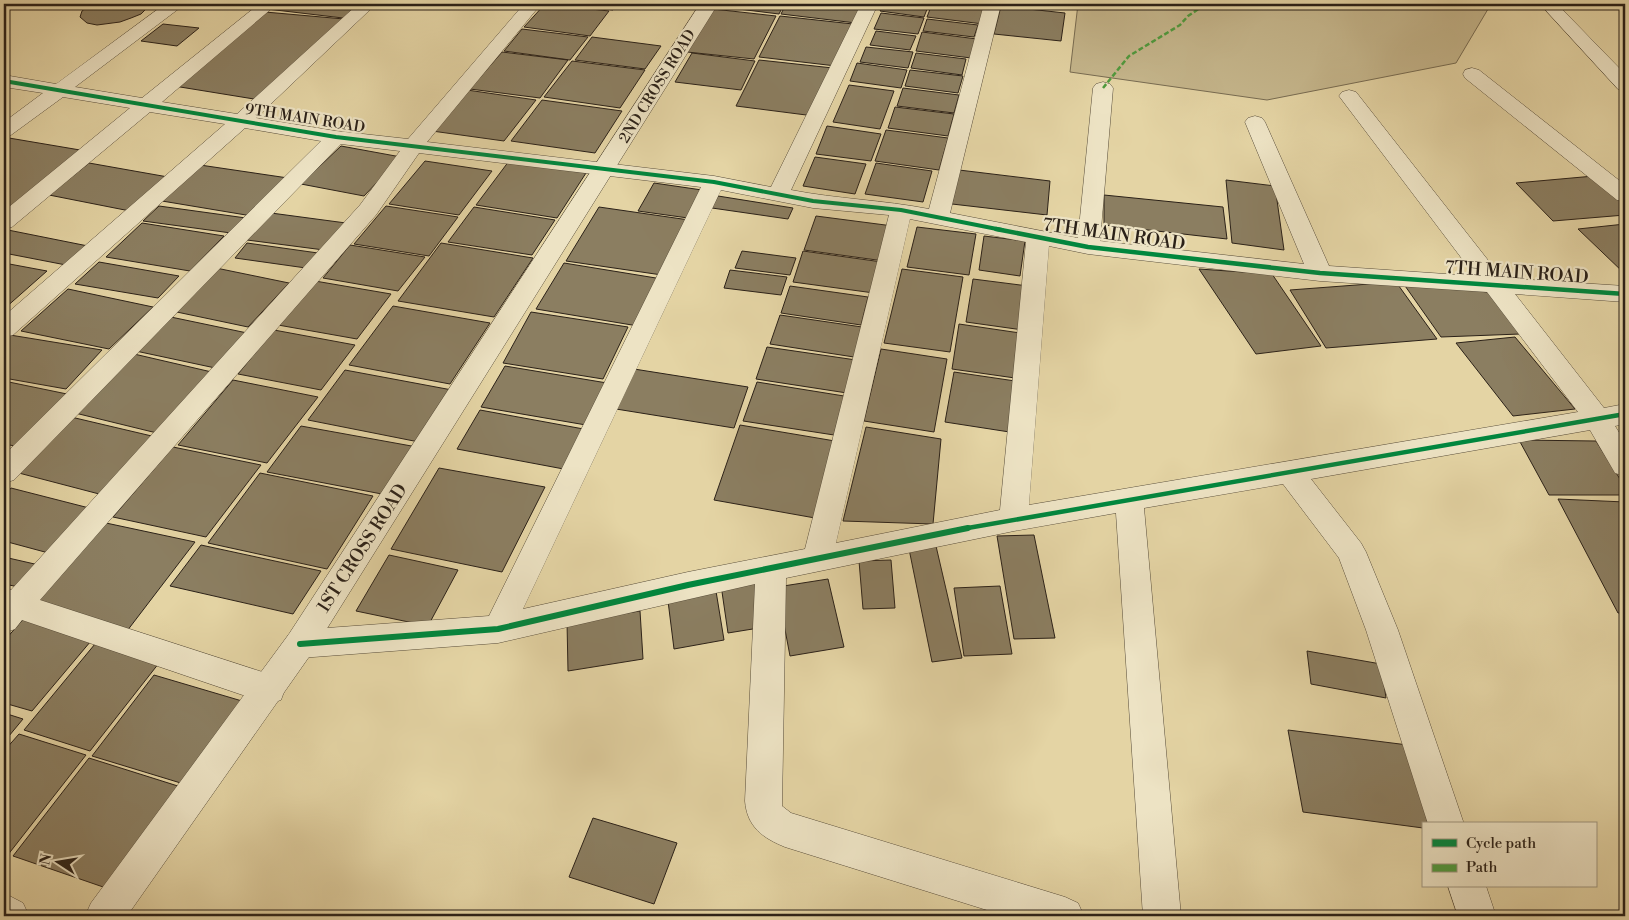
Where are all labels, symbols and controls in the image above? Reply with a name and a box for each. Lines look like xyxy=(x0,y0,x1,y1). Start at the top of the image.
street label: 2ND CROSS ROAD xyxy=(615,26,700,147)
street label: 9TH MAIN ROAD xyxy=(243,100,366,137)
street label: 7TH MAIN ROAD xyxy=(1041,213,1187,256)
street label: 7TH MAIN ROAD xyxy=(1444,256,1590,289)
street label: 1ST CROSS ROAD xyxy=(312,479,413,617)
legend xyxy=(1422,822,1596,888)
text: Cycle path xyxy=(1466,834,1536,853)
north arrow xyxy=(32,838,82,888)
text: N xyxy=(36,852,56,867)
text: Path xyxy=(1466,858,1498,877)

